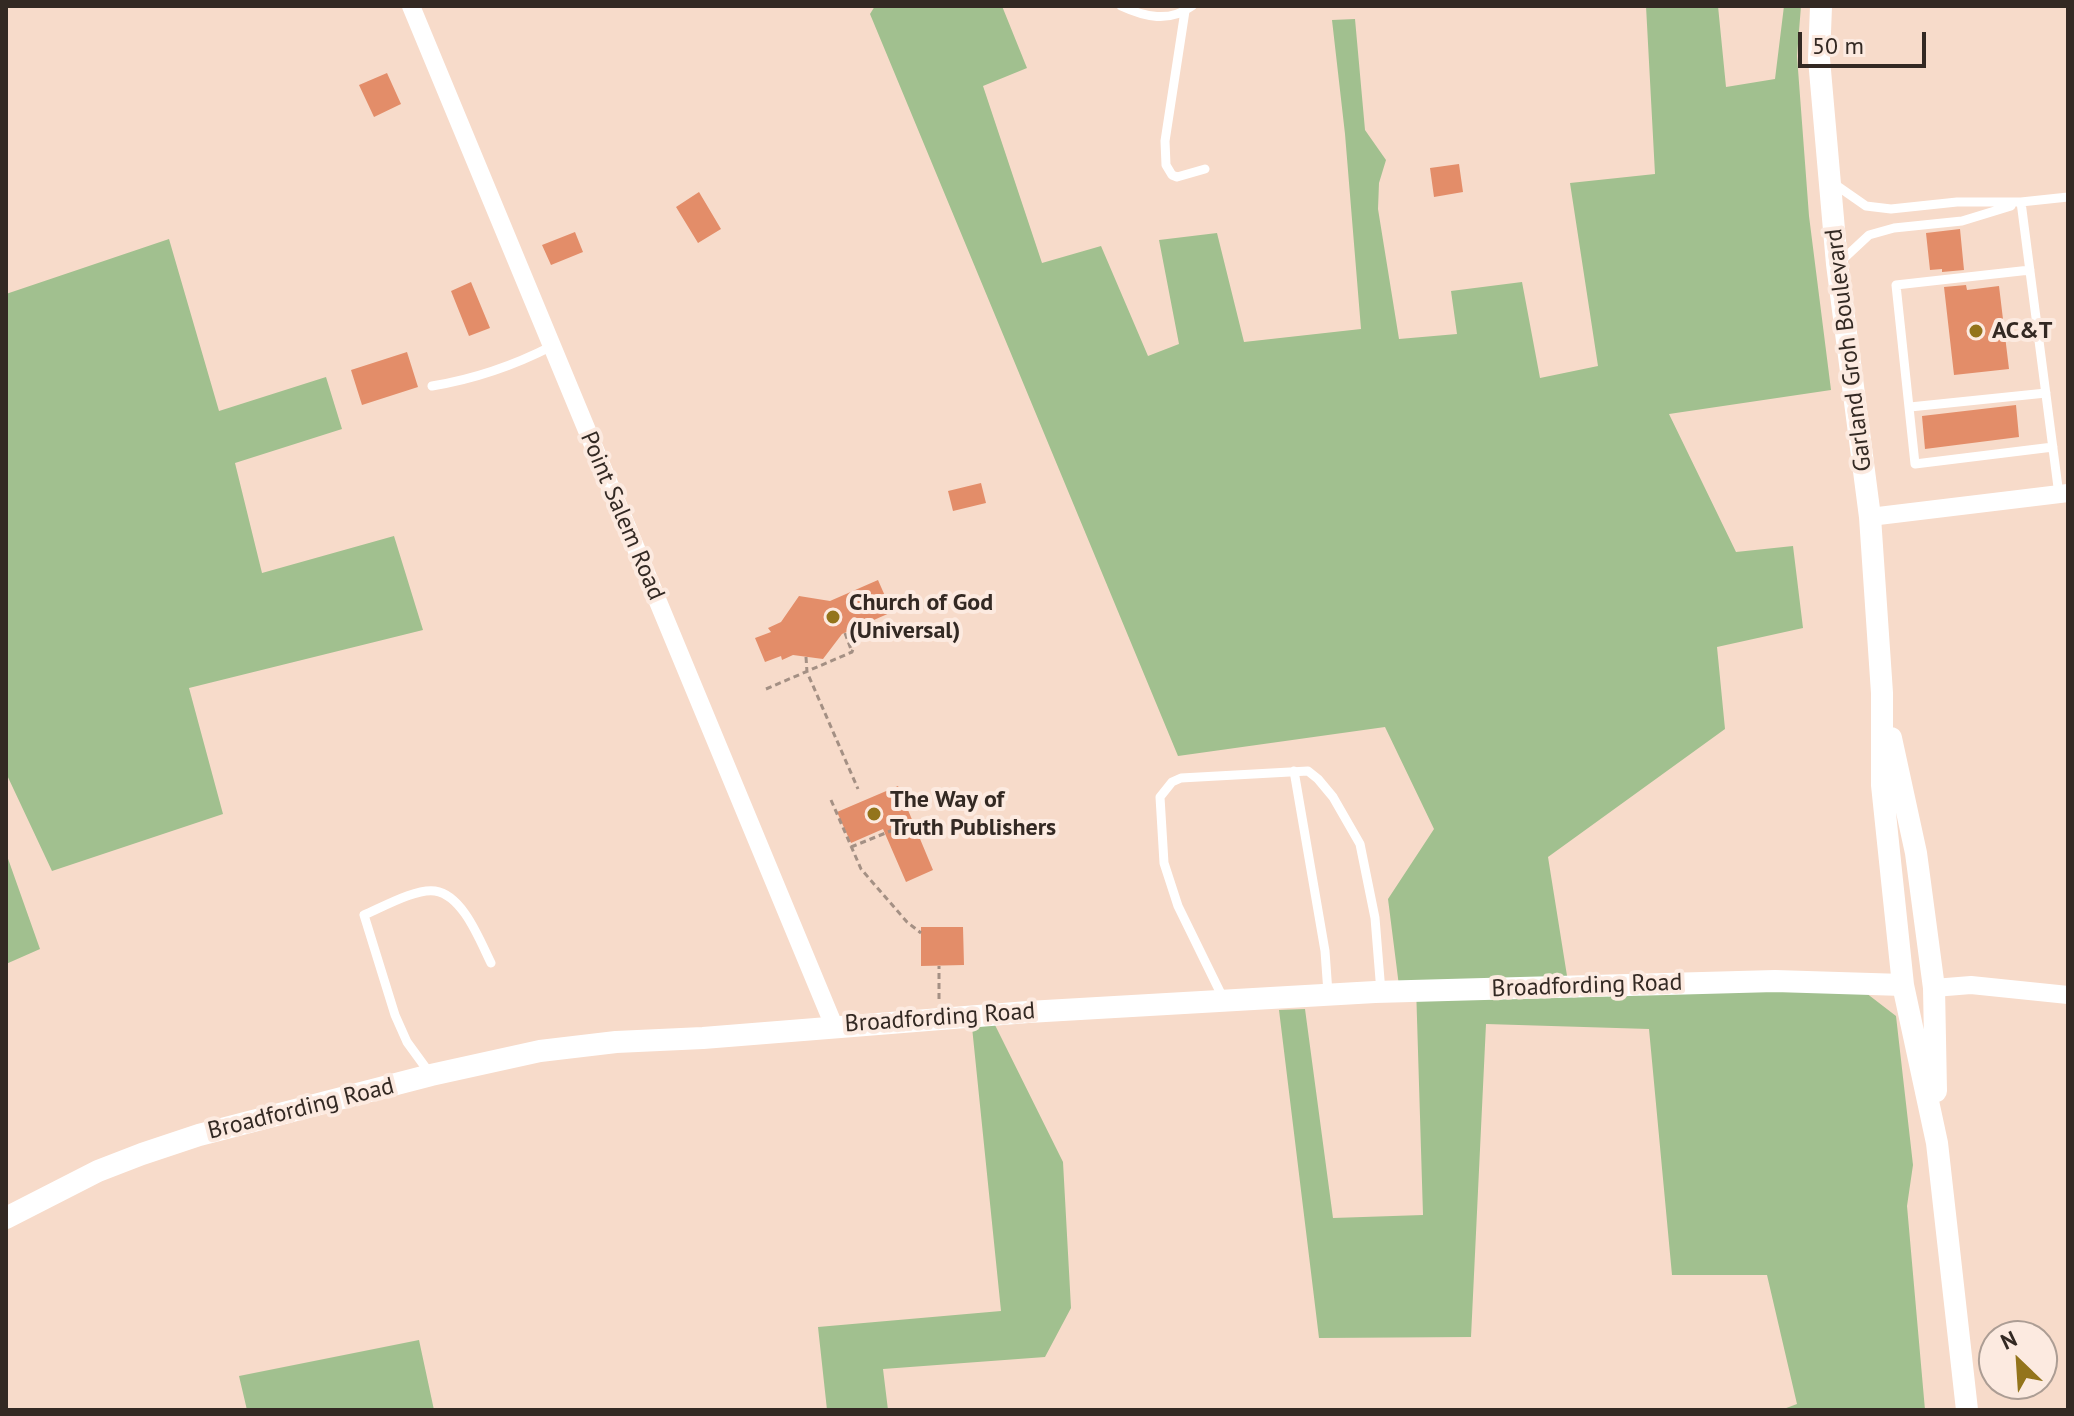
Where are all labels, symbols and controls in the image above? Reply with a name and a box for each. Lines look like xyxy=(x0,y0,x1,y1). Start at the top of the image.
scale bar xyxy=(1802,16,1930,66)
text: 50 m xyxy=(1812,30,1864,61)
street label: Garland Groh Boulevard xyxy=(1820,227,1878,473)
place label: AC&T xyxy=(1992,317,2052,345)
marker: AC&T xyxy=(1967,322,1985,340)
street label: Point Salem Road xyxy=(574,427,670,605)
place label: Church of God (Universal) xyxy=(849,589,993,645)
marker: Church of God (Universal) xyxy=(824,608,842,626)
place label: The Way of Truth Publishers xyxy=(890,786,1056,842)
marker: The Way of Truth Publishers xyxy=(865,805,883,823)
street label: Broadfording Road xyxy=(1491,968,1683,1004)
street label: Broadfording Road xyxy=(844,997,1036,1039)
street label: Broadfording Road xyxy=(205,1072,397,1146)
north arrow xyxy=(1978,1320,2058,1400)
text: N xyxy=(1996,1324,2021,1356)

